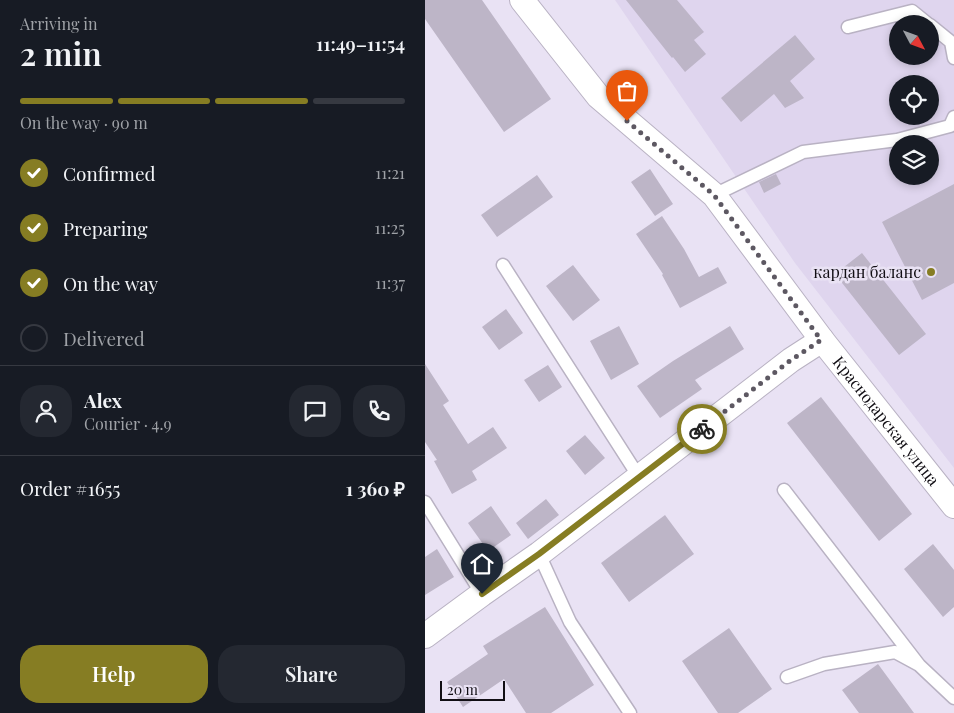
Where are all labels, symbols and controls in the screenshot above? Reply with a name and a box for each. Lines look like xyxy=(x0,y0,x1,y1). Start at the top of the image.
text: Arriving in xyxy=(20,13,98,34)
north arrow xyxy=(889,15,939,65)
map controls xyxy=(889,15,939,185)
text: 11:49–11:54 xyxy=(316,30,405,56)
text: 2 min xyxy=(20,31,102,74)
pin xyxy=(606,70,648,121)
button: locate xyxy=(889,75,939,125)
icon: bag xyxy=(613,77,641,105)
text: On the way · 90 m xyxy=(20,112,148,133)
button: layers xyxy=(889,135,939,185)
icon: check xyxy=(20,159,48,187)
text: Confirmed xyxy=(63,160,156,186)
text: 11:21 xyxy=(375,162,405,183)
icon: check xyxy=(20,214,48,242)
text: Preparing xyxy=(63,215,148,241)
text: 11:25 xyxy=(375,217,405,238)
place label: кардан баланс xyxy=(813,261,921,282)
marker: кардан баланс xyxy=(925,266,937,278)
icon: check xyxy=(20,269,48,297)
text: On the way xyxy=(63,270,158,296)
text: 11:37 xyxy=(375,272,405,293)
text: Delivered xyxy=(63,325,145,351)
street label: Краснодарская улица xyxy=(829,351,945,490)
button: person xyxy=(20,385,72,437)
button: chat xyxy=(289,385,341,437)
button: phone xyxy=(353,385,405,437)
text: Alex xyxy=(84,387,122,413)
courier xyxy=(677,404,727,454)
text: Courier · 4.9 xyxy=(84,413,172,434)
icon: bike xyxy=(688,415,716,443)
text: Order #1655 xyxy=(20,475,120,501)
text: 1 360 ₽ xyxy=(346,475,405,501)
pin xyxy=(461,543,503,594)
icon: home xyxy=(468,550,496,578)
button: Help xyxy=(20,645,208,703)
button: Share xyxy=(218,645,405,703)
scale bar xyxy=(440,678,505,701)
text: 20 m xyxy=(447,680,478,699)

